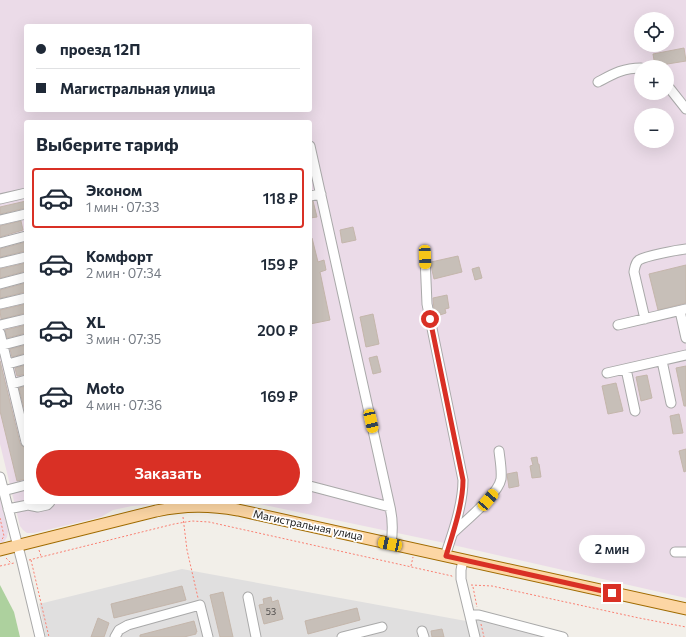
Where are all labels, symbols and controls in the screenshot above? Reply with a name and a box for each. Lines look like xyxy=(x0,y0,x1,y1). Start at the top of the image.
map controls xyxy=(634,12,674,148)
button: locate xyxy=(634,12,674,52)
text: проезд 12П xyxy=(60,40,140,58)
button: + xyxy=(634,60,674,100)
text: Магистральная улица xyxy=(60,79,215,97)
button: − xyxy=(634,108,674,148)
text: Выберите тариф xyxy=(36,133,179,155)
icon: car xyxy=(38,180,74,216)
text: Эконом xyxy=(86,181,142,199)
text: 118 ₽ xyxy=(263,189,298,207)
text: 1 мин · 07:33 xyxy=(86,199,159,215)
car xyxy=(419,245,431,269)
icon: car xyxy=(38,246,74,282)
text: Комфорт xyxy=(86,247,153,265)
text: 159 ₽ xyxy=(261,255,298,273)
text: 2 мин · 07:34 xyxy=(86,265,161,281)
route start xyxy=(421,310,439,328)
icon: car xyxy=(38,312,74,348)
text: XL xyxy=(86,313,105,331)
text: 200 ₽ xyxy=(257,321,298,339)
text: 3 мин · 07:35 xyxy=(86,331,161,347)
icon: car xyxy=(38,378,74,414)
text: Moto xyxy=(86,379,125,397)
text: 169 ₽ xyxy=(261,387,298,405)
text: 4 мин · 07:36 xyxy=(86,397,162,413)
car xyxy=(362,408,380,434)
button: Заказать xyxy=(36,450,300,496)
car xyxy=(476,487,500,513)
street label: Магистральная улица xyxy=(252,507,364,543)
callout: 2 мин xyxy=(579,535,645,563)
car xyxy=(377,536,403,552)
text: 2 мин xyxy=(595,541,629,557)
route end xyxy=(603,584,621,602)
house number: 53 xyxy=(266,606,276,617)

